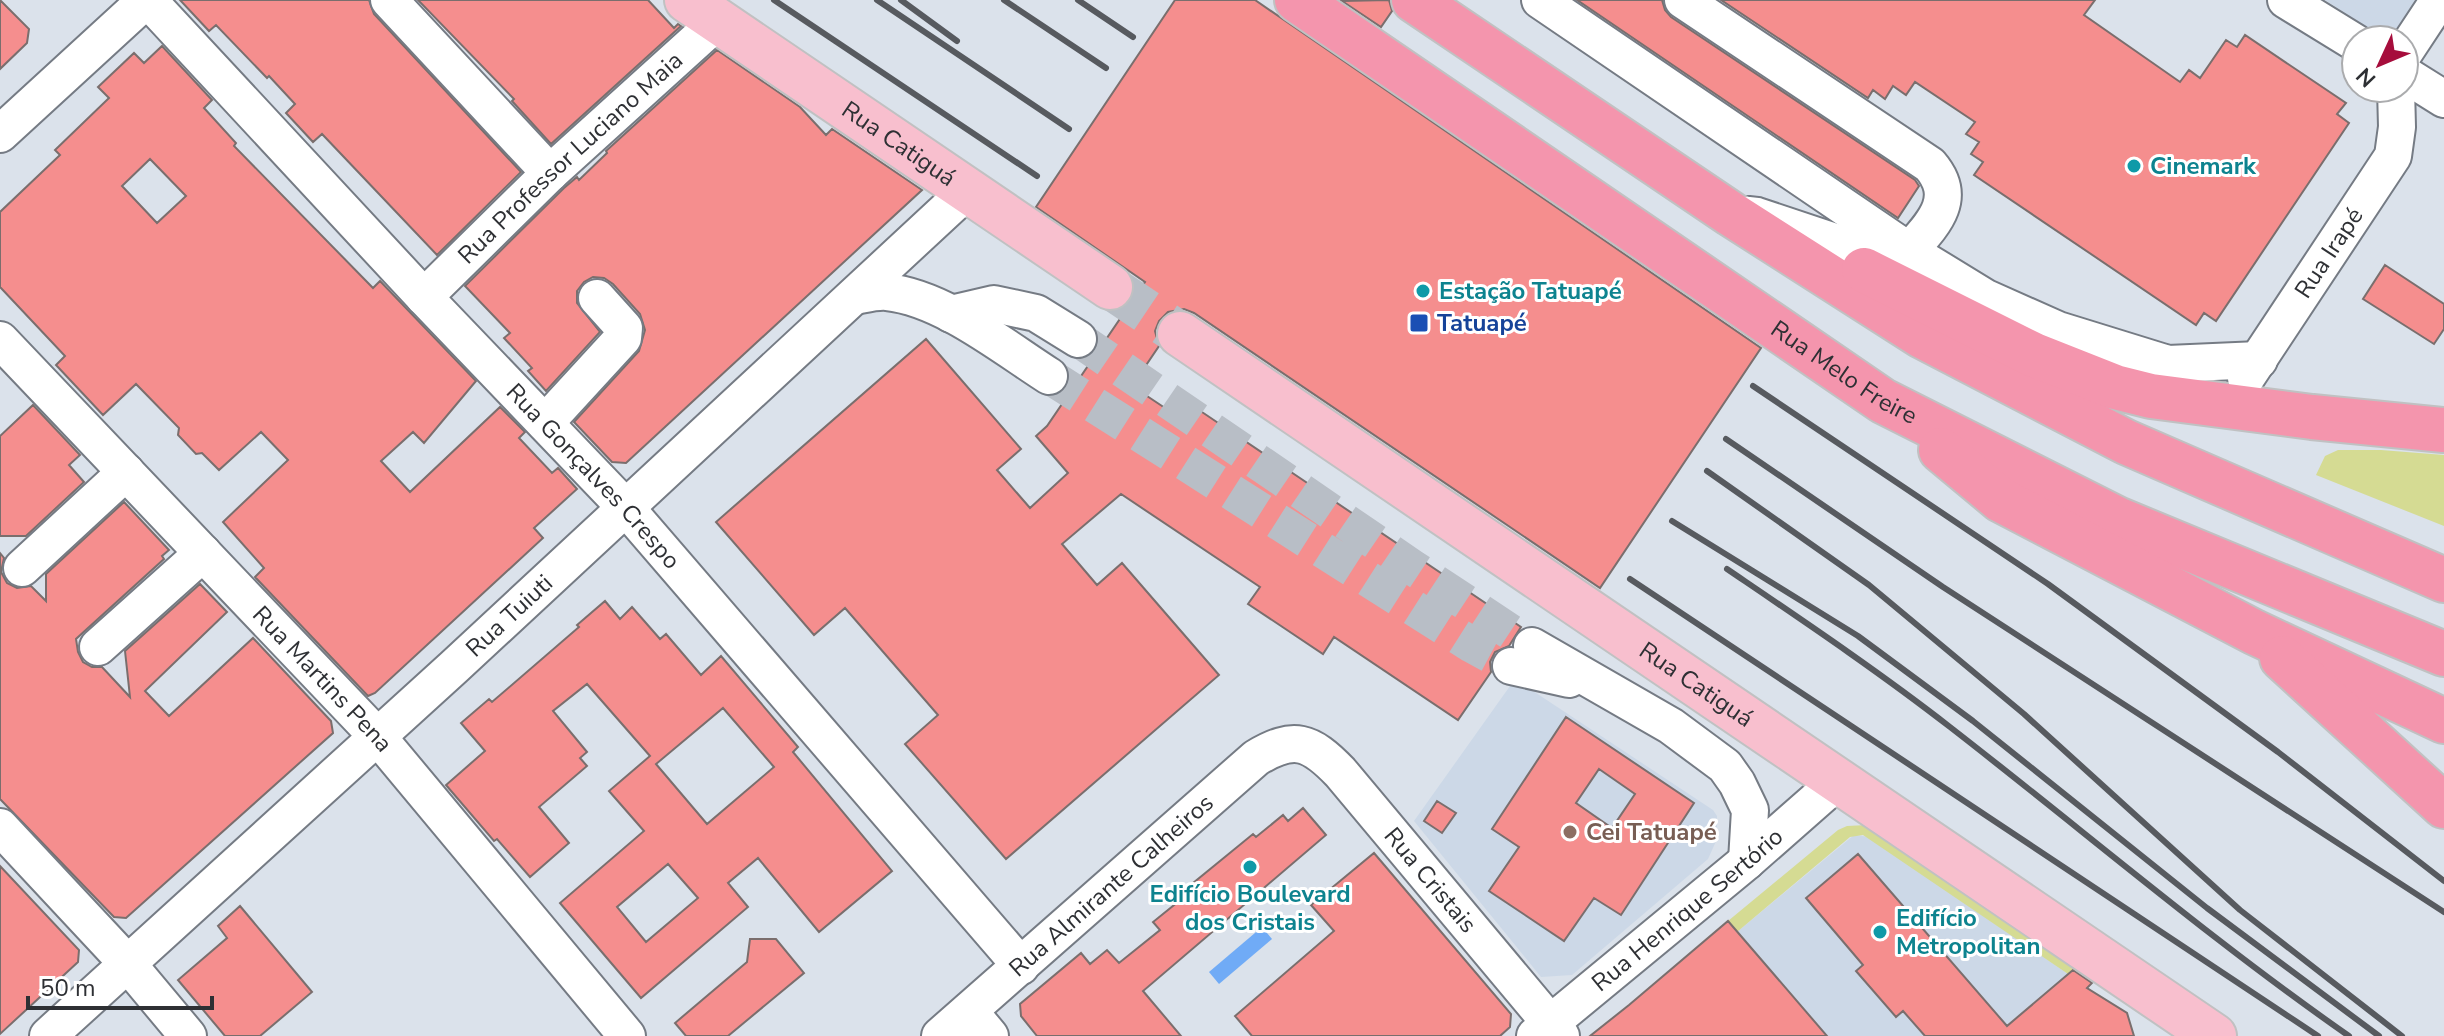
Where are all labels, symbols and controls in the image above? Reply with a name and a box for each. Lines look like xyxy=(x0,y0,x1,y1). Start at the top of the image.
north arrow xyxy=(2340,24,2420,104)
street label: Rua Professor Luciano Maia xyxy=(451,45,690,271)
text: N xyxy=(2350,61,2383,94)
street label: Rua Catiguá xyxy=(836,94,962,194)
place label: Cinemark xyxy=(2150,150,2257,182)
marker: Cinemark xyxy=(2125,157,2143,175)
street label: Rua Irapé xyxy=(2287,201,2370,305)
place label: Estação Tatuapé xyxy=(1439,275,1622,307)
marker: Estação Tatuapé xyxy=(1414,282,1432,300)
place label: Tatuapé xyxy=(1437,307,1527,339)
marker: Tatuapé xyxy=(1408,312,1430,334)
street label: Rua Melo Freire xyxy=(1764,313,1923,432)
street label: Rua Gonçalves Crespo xyxy=(499,376,688,576)
street label: Rua Tuiuti xyxy=(459,567,560,664)
street label: Rua Martins Pena xyxy=(246,599,400,759)
street label: Rua Catiguá xyxy=(1633,634,1760,735)
street label: Rua Almirante Calheiros xyxy=(1002,787,1220,984)
place label: Cei Tatuapé xyxy=(1586,816,1717,848)
street label: Rua Cristais xyxy=(1377,821,1484,940)
street label: Rua Henrique Sertório xyxy=(1585,821,1790,999)
marker: Cei Tatuapé xyxy=(1561,823,1579,841)
marker: Edifício Boulevard dos Cristais xyxy=(1241,858,1259,876)
place label: Edifício Boulevard dos Cristais xyxy=(1149,878,1351,938)
place label: Edifício Metropolitan xyxy=(1896,902,2040,962)
marker: Edifício Metropolitan xyxy=(1871,923,1889,941)
scale bar xyxy=(28,960,212,1010)
text: 50 m xyxy=(40,972,96,1004)

